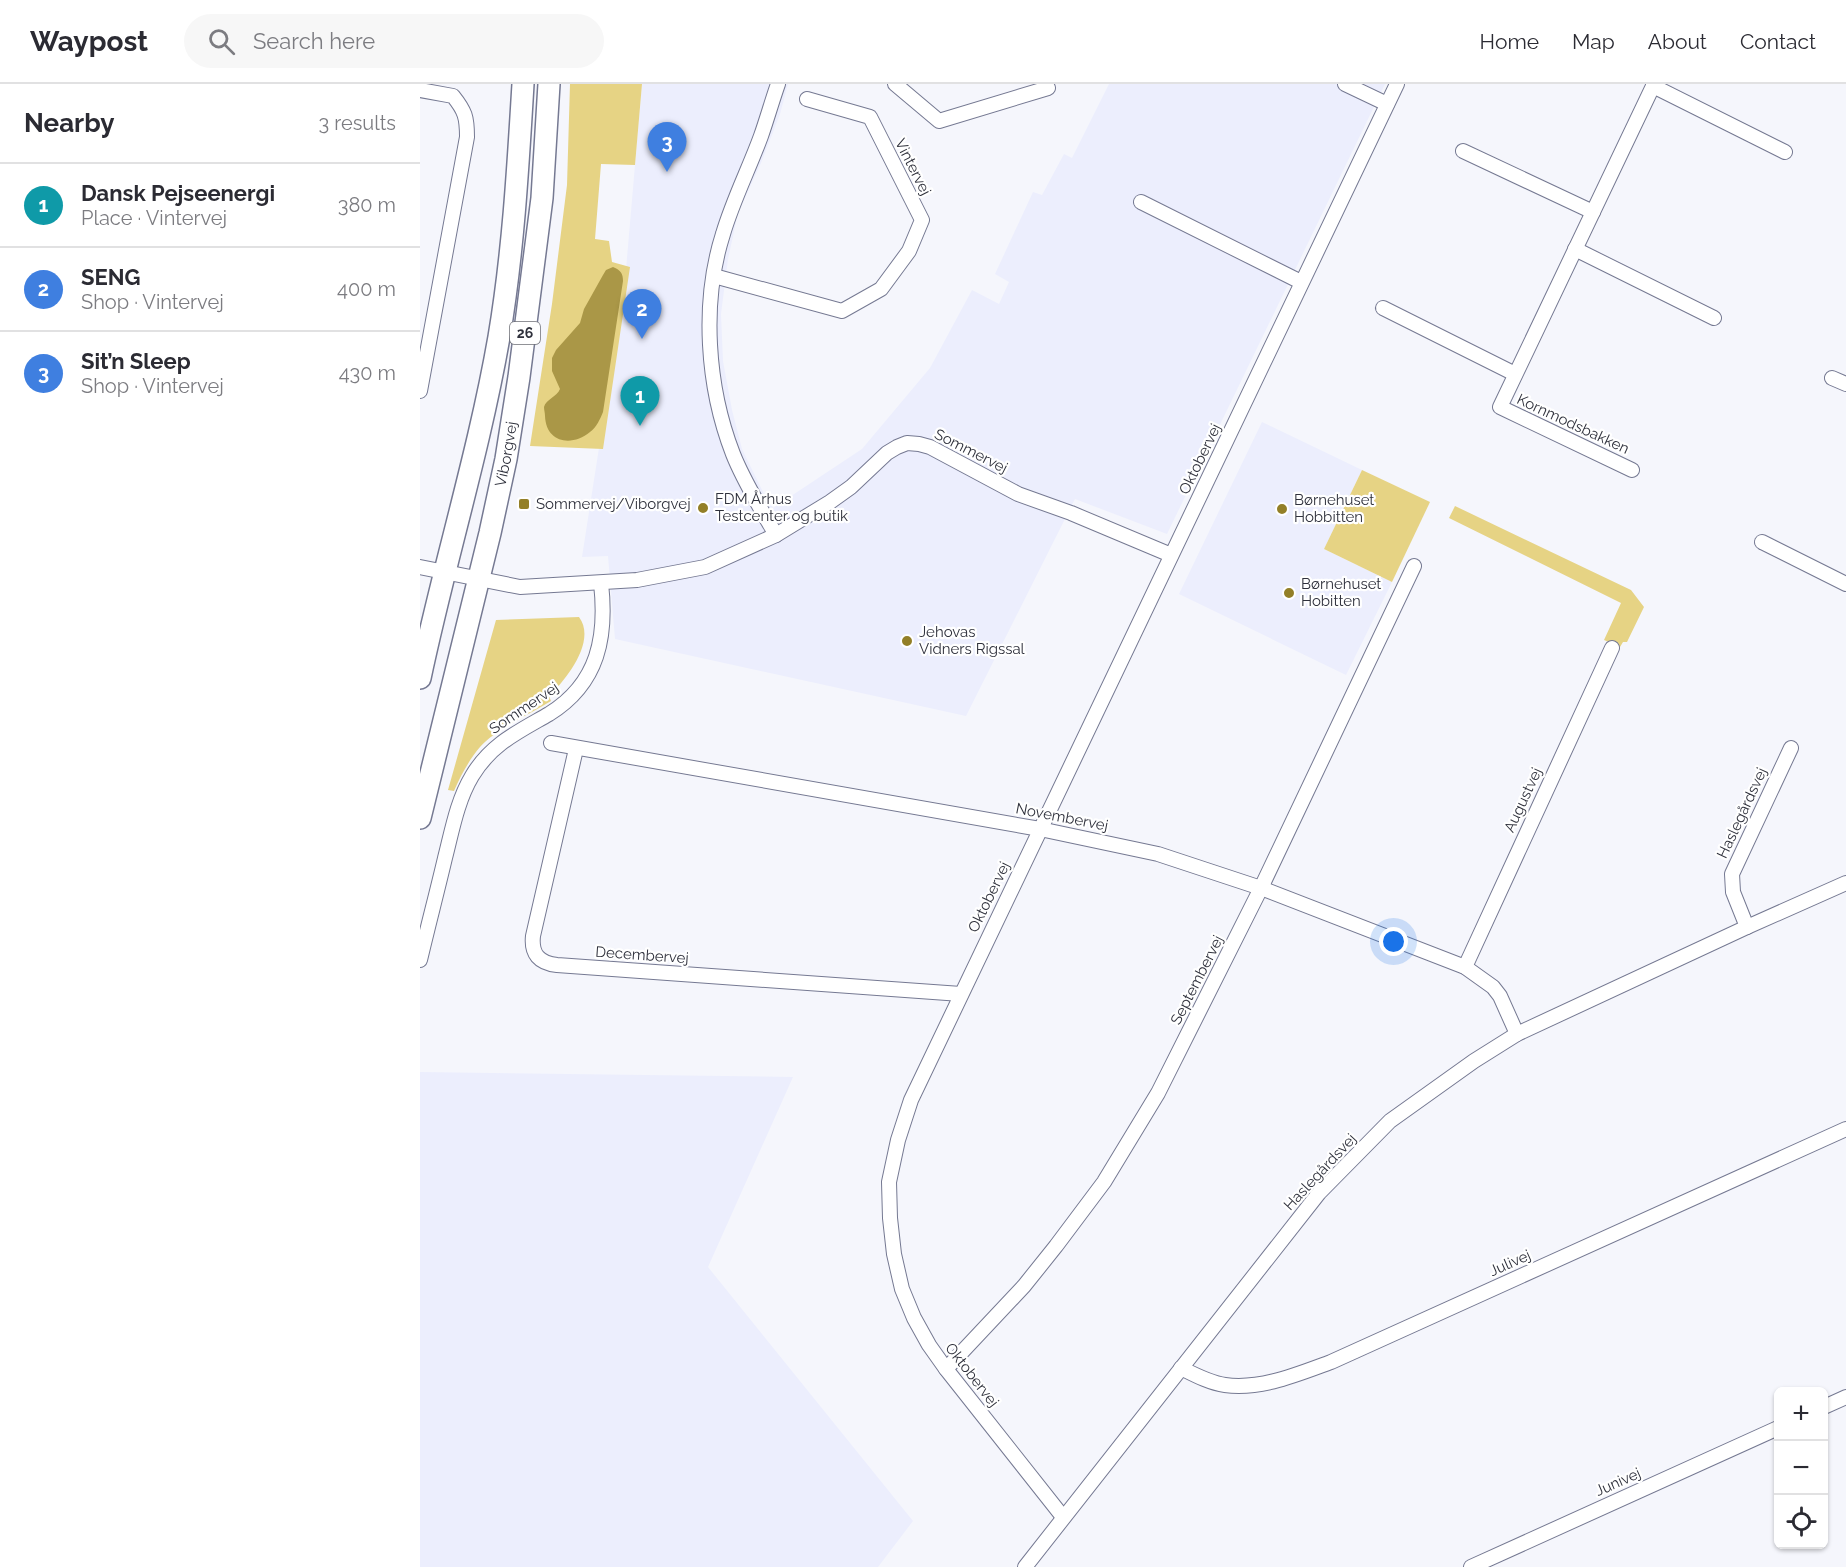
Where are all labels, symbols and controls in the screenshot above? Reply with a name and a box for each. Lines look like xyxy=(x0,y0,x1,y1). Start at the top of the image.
search box xyxy=(184,14,604,68)
text: Waypost xyxy=(30,25,148,58)
icon: search xyxy=(205,25,238,58)
text: Search here xyxy=(253,28,375,54)
text: Home xyxy=(1480,29,1539,54)
text: Map xyxy=(1572,29,1615,54)
text: About xyxy=(1648,29,1707,54)
text: Contact xyxy=(1740,29,1816,54)
text: Nearby xyxy=(24,108,114,138)
text: 3 results xyxy=(318,111,396,135)
pin: 3 xyxy=(648,122,686,172)
street label: Vintervej xyxy=(891,136,935,198)
text: Dansk Pejseenergi xyxy=(81,180,275,206)
text: 1 xyxy=(39,193,48,217)
text: 380 m xyxy=(338,193,396,217)
text: Place · Vintervej xyxy=(81,206,227,230)
text: SENG xyxy=(81,264,140,290)
text: 2 xyxy=(38,277,49,301)
text: 400 m xyxy=(337,277,396,301)
text: Shop · Vintervej xyxy=(81,290,224,314)
pin: 2 xyxy=(622,290,662,339)
road number: 26 xyxy=(510,322,540,344)
text: Sit’n Sleep xyxy=(81,348,191,374)
text: 3 xyxy=(38,361,49,385)
text: 430 m xyxy=(339,361,396,385)
text: Shop · Vintervej xyxy=(81,374,224,398)
pin: 1 xyxy=(620,376,660,426)
street label: Kornmodsbakken xyxy=(1514,390,1632,458)
street label: Viborgvej xyxy=(491,420,521,488)
street label: Oktobervej xyxy=(1175,421,1225,497)
street label: Sommervej xyxy=(931,425,1011,477)
place label: FDM Århus Testcenter og butik xyxy=(715,490,848,525)
place label: Børnehuset Hobbitten xyxy=(1294,491,1374,526)
place label: Sommervej/Viborgvej xyxy=(536,495,691,513)
marker: Sommervej/Viborgvej xyxy=(517,497,531,511)
marker: FDM Århus Testcenter og butik xyxy=(696,501,710,515)
marker: Børnehuset Hobbitten xyxy=(1275,502,1289,516)
place label: Børnehuset Hobitten xyxy=(1301,575,1381,610)
marker: Børnehuset Hobitten xyxy=(1282,586,1296,600)
place label: Jehovas Vidners Rigssal xyxy=(919,623,1026,658)
marker: Jehovas Vidners Rigssal xyxy=(900,634,914,648)
street label: Sommervej xyxy=(486,678,562,738)
street label: Augustvej xyxy=(1500,765,1546,835)
street label: Haslegårdsvej xyxy=(1713,765,1771,861)
street label: Novembervej xyxy=(1014,799,1110,835)
street label: Oktobervej xyxy=(964,859,1014,935)
your location xyxy=(1379,927,1408,956)
street label: Septembervej xyxy=(1167,932,1227,1028)
street label: Decembervej xyxy=(595,943,689,967)
street label: Haslegårdsvej xyxy=(1280,1130,1360,1214)
street label: Julivej xyxy=(1487,1246,1533,1280)
street label: Oktobervej xyxy=(941,1339,1003,1411)
map controls xyxy=(1774,1387,1828,1549)
button: + xyxy=(1774,1387,1828,1441)
button: − xyxy=(1774,1441,1828,1495)
street label: Junivej xyxy=(1592,1464,1644,1500)
button: locate xyxy=(1774,1495,1828,1549)

